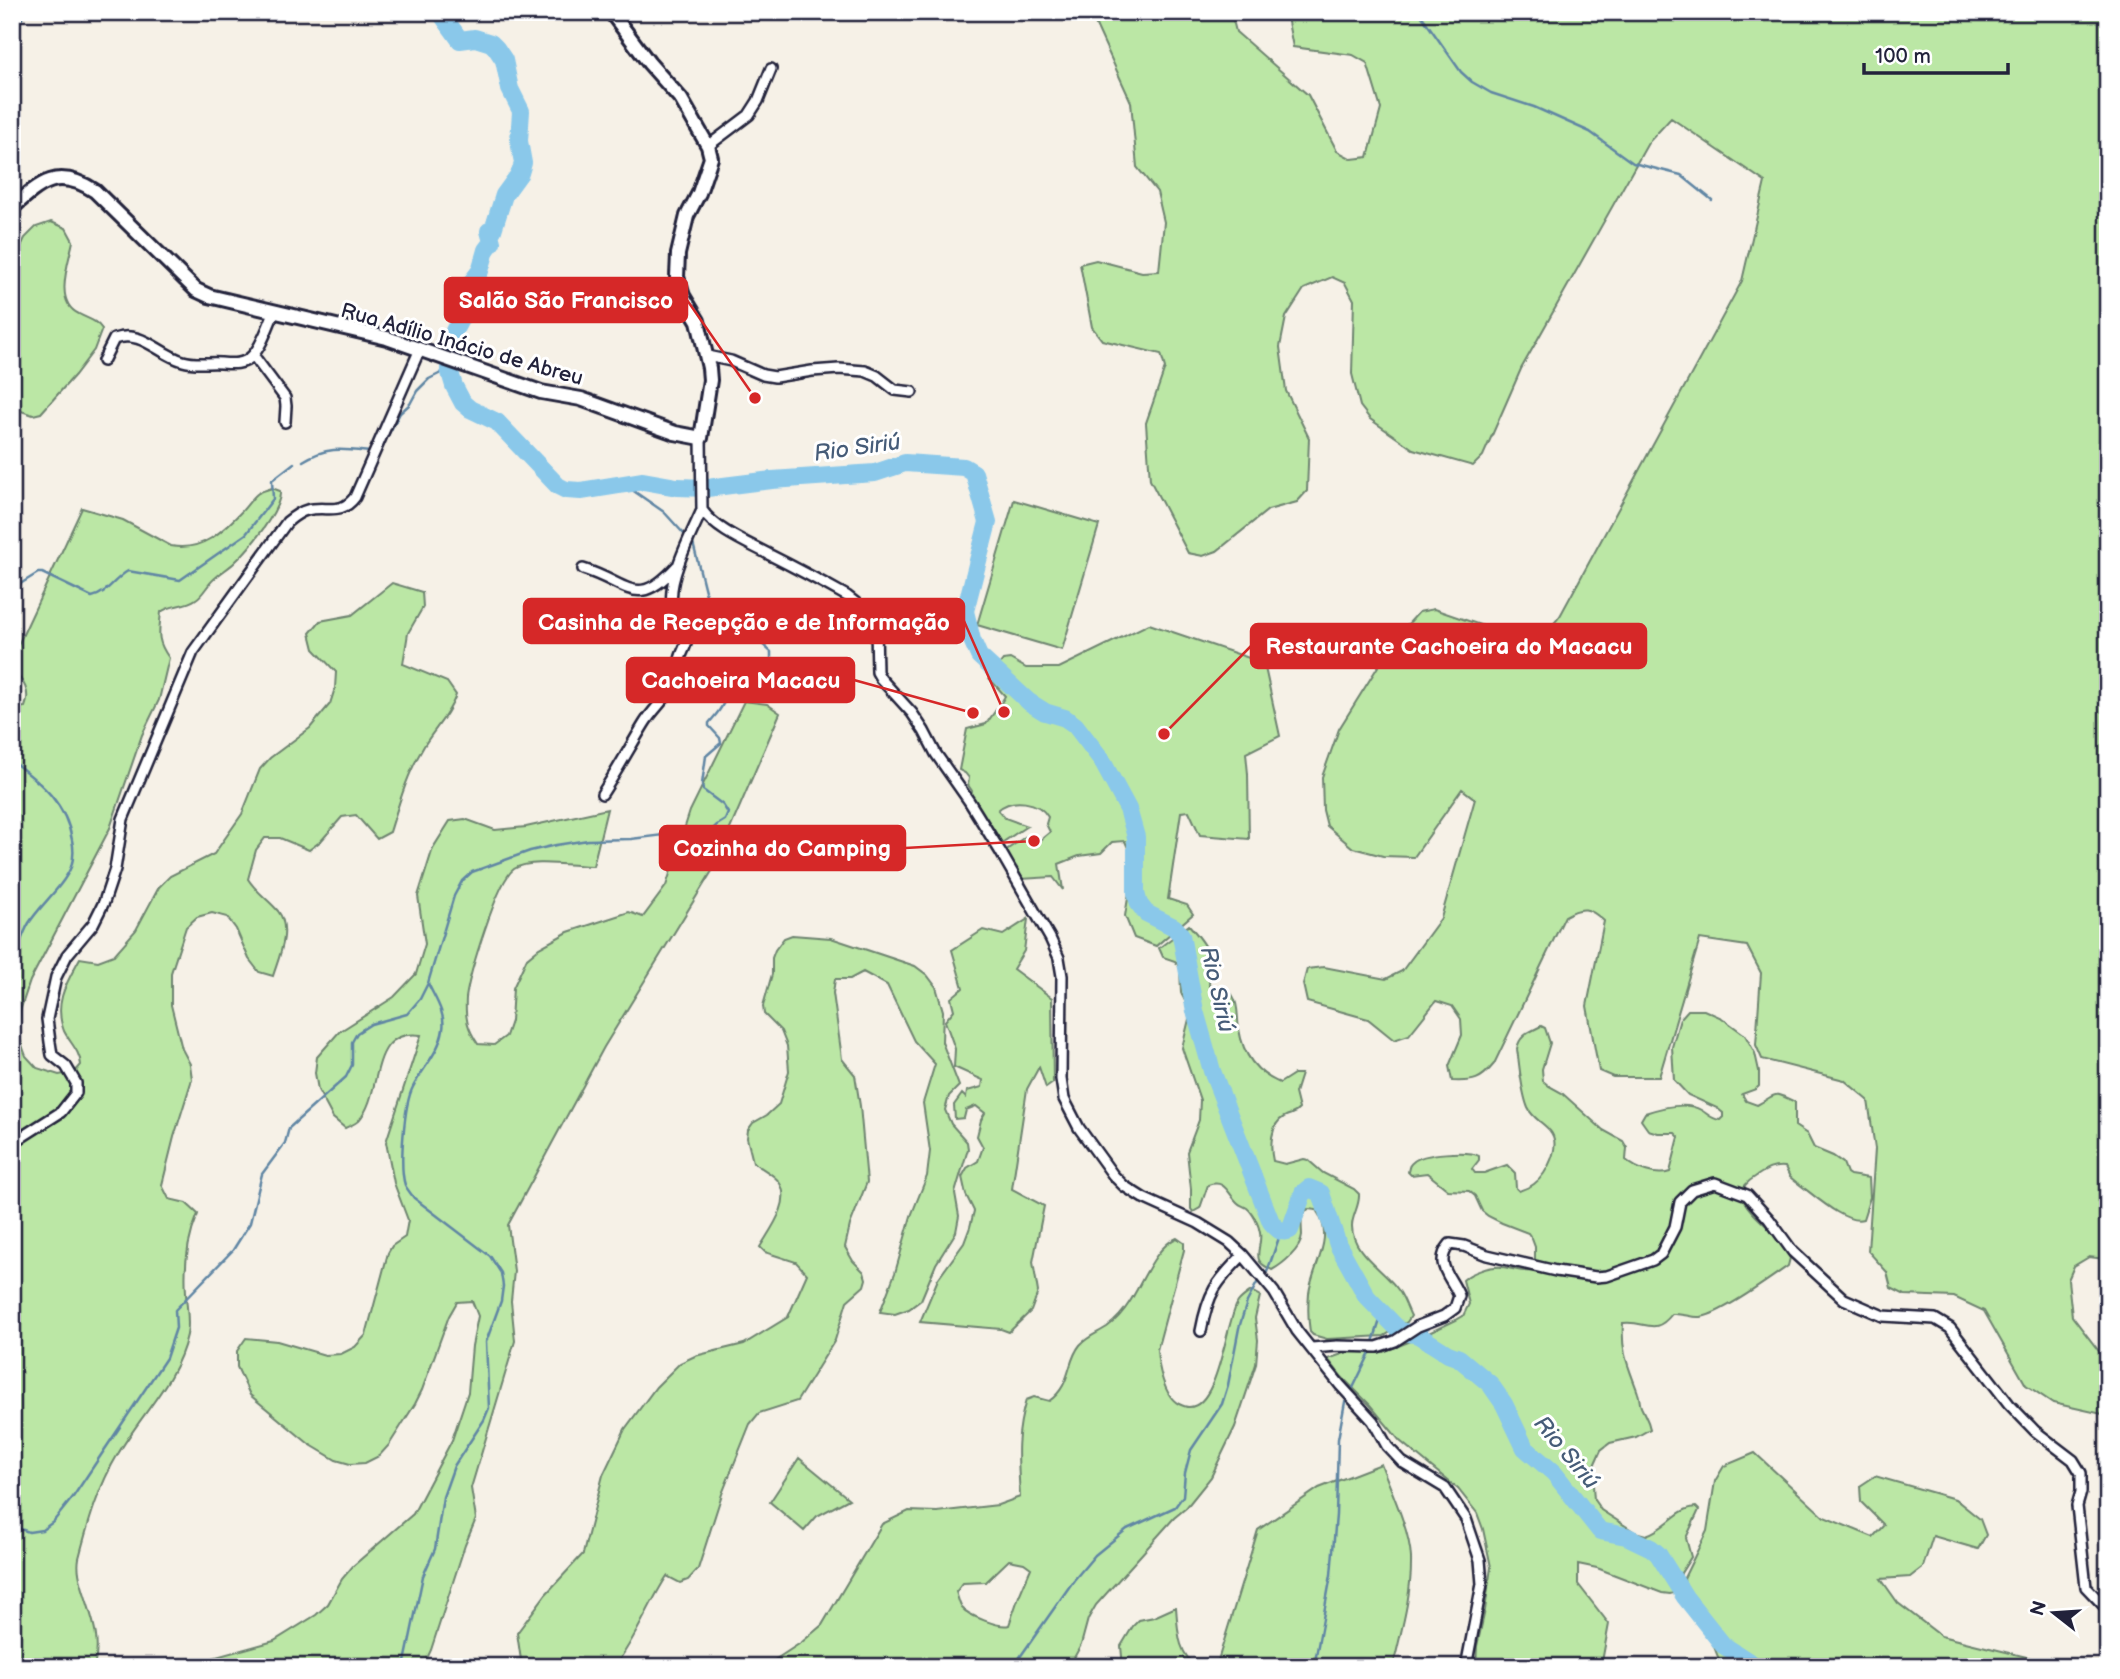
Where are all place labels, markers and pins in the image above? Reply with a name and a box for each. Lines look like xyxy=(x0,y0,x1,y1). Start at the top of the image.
callout: Salão São Francisco xyxy=(445,278,687,322)
callout: Casinha de Recepção e de Informação xyxy=(524,599,964,643)
callout: Restaurante Cachoeira do Macacu xyxy=(1251,624,1646,668)
callout: Cachoeira Macacu xyxy=(627,658,854,702)
callout: Cozinha do Camping xyxy=(660,826,905,870)

